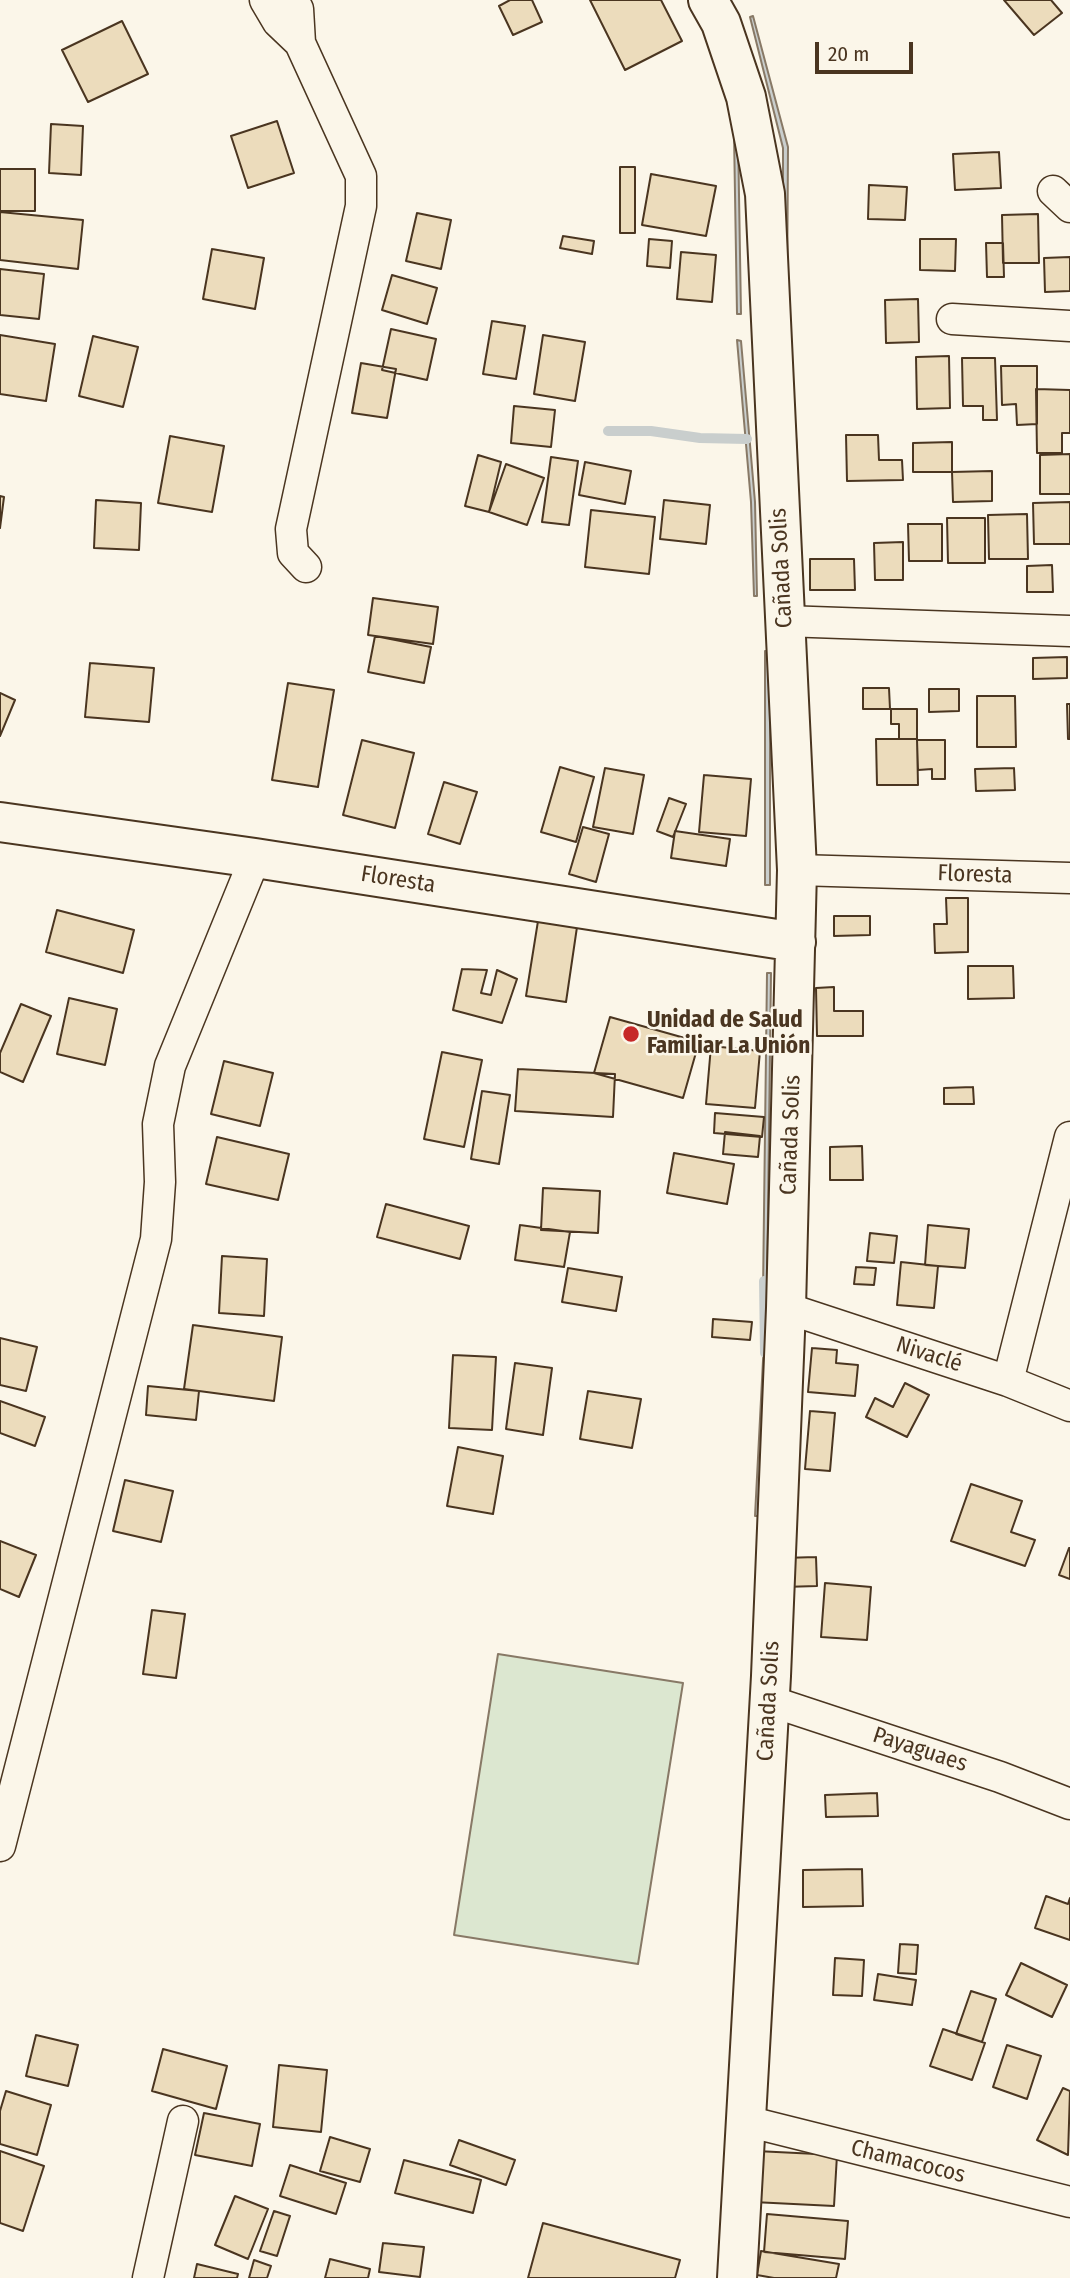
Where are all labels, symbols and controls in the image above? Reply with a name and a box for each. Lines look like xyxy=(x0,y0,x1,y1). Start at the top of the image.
scale bar xyxy=(818,28,916,72)
text: 20 m xyxy=(828,41,869,67)
street label: Cañada Solis xyxy=(765,507,799,629)
street label: Floresta xyxy=(359,860,437,900)
street label: Floresta xyxy=(937,860,1013,890)
place label: Unidad de Salud Familiar La Unión xyxy=(647,1007,810,1061)
marker: Unidad de Salud Familiar La Unión xyxy=(621,1024,641,1044)
street label: Cañada Solis xyxy=(775,1074,807,1196)
street label: Nivaclé xyxy=(892,1331,966,1379)
street label: Cañada Solis xyxy=(752,1640,786,1762)
street label: Payaguaes xyxy=(869,1722,971,1778)
street label: Chamacocos xyxy=(848,2135,968,2189)

